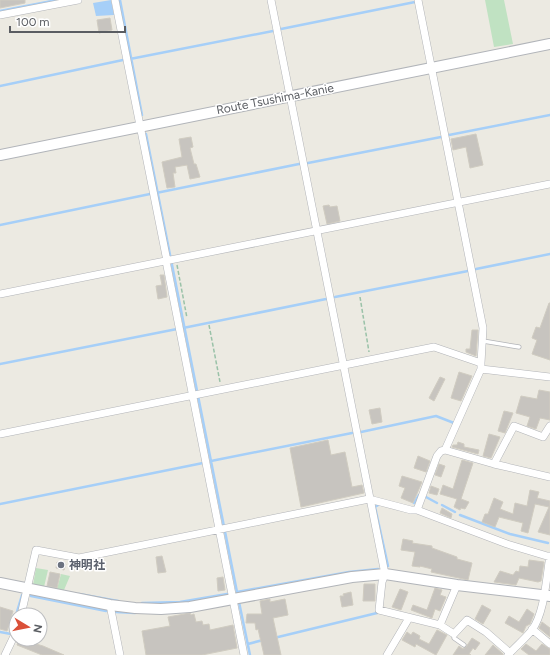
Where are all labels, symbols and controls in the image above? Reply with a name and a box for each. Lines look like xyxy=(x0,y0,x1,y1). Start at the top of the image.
scale bar xyxy=(10,8,125,34)
text: 100 m xyxy=(16,15,50,29)
street label: Route Tsushima-Kanie xyxy=(215,81,335,117)
place label: 神明社 xyxy=(69,558,105,572)
marker: 神明社 xyxy=(56,560,66,570)
north arrow xyxy=(8,607,48,647)
text: N xyxy=(30,623,44,634)

